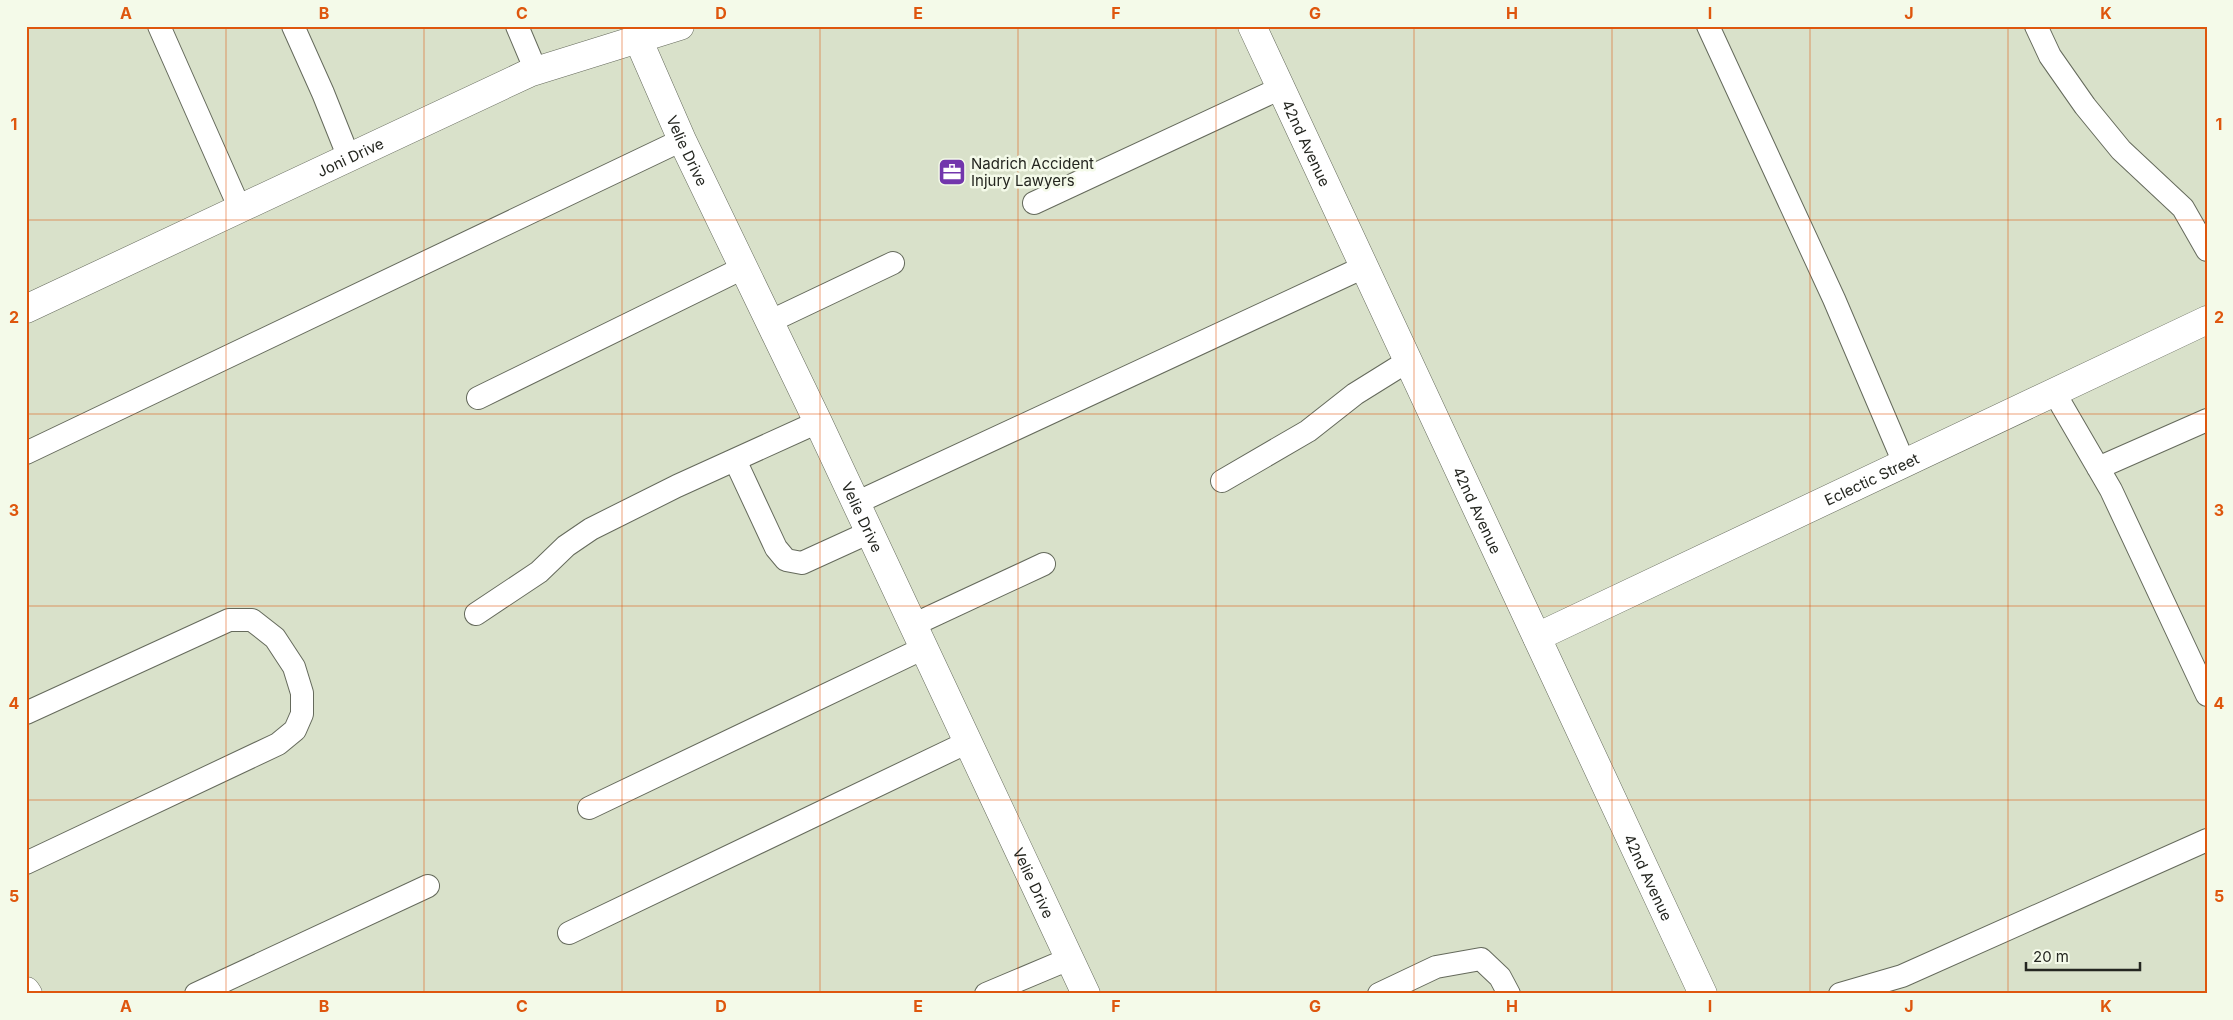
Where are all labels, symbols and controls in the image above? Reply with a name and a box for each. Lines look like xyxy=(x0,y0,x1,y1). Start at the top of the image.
text: A xyxy=(120,3,132,23)
text: B xyxy=(319,3,329,23)
text: C xyxy=(516,3,528,23)
text: D xyxy=(715,3,727,23)
text: E xyxy=(913,3,923,23)
text: F xyxy=(1111,3,1121,23)
text: G xyxy=(1309,3,1321,23)
text: H xyxy=(1506,3,1518,23)
text: I xyxy=(1708,3,1712,23)
text: J xyxy=(1904,3,1914,23)
text: K xyxy=(2100,3,2112,23)
street label: 42nd Avenue xyxy=(1278,96,1335,189)
street label: Velie Drive xyxy=(663,112,712,189)
text: 1 xyxy=(11,114,17,134)
text: 1 xyxy=(2216,114,2222,134)
street label: Joni Drive xyxy=(314,133,387,181)
place label: Nadrich Accident Injury Lawyers xyxy=(971,154,1094,190)
office icon: Nadrich Accident Injury Lawyers xyxy=(937,157,967,187)
text: 2 xyxy=(9,307,19,327)
text: 2 xyxy=(2214,307,2224,327)
street label: Eclectic Street xyxy=(1821,448,1922,509)
street label: 42nd Avenue xyxy=(1449,463,1506,557)
street label: Velie Drive xyxy=(838,478,887,555)
text: 3 xyxy=(9,500,19,520)
text: 3 xyxy=(2214,500,2224,520)
text: 4 xyxy=(9,693,20,713)
text: 4 xyxy=(2214,693,2225,713)
street label: 42nd Avenue xyxy=(1620,831,1677,924)
street label: Velie Drive xyxy=(1009,844,1059,921)
text: 5 xyxy=(9,886,19,906)
text: 5 xyxy=(2214,886,2224,906)
scale bar xyxy=(2026,940,2139,972)
text: 20 m xyxy=(2033,947,2069,966)
text: A xyxy=(120,996,132,1016)
text: B xyxy=(319,996,329,1016)
text: C xyxy=(516,996,528,1016)
text: D xyxy=(715,996,727,1016)
text: E xyxy=(913,996,923,1016)
text: F xyxy=(1111,996,1121,1016)
text: G xyxy=(1309,996,1321,1016)
text: H xyxy=(1506,996,1518,1016)
text: I xyxy=(1708,996,1712,1016)
text: J xyxy=(1904,996,1914,1016)
text: K xyxy=(2100,996,2112,1016)

